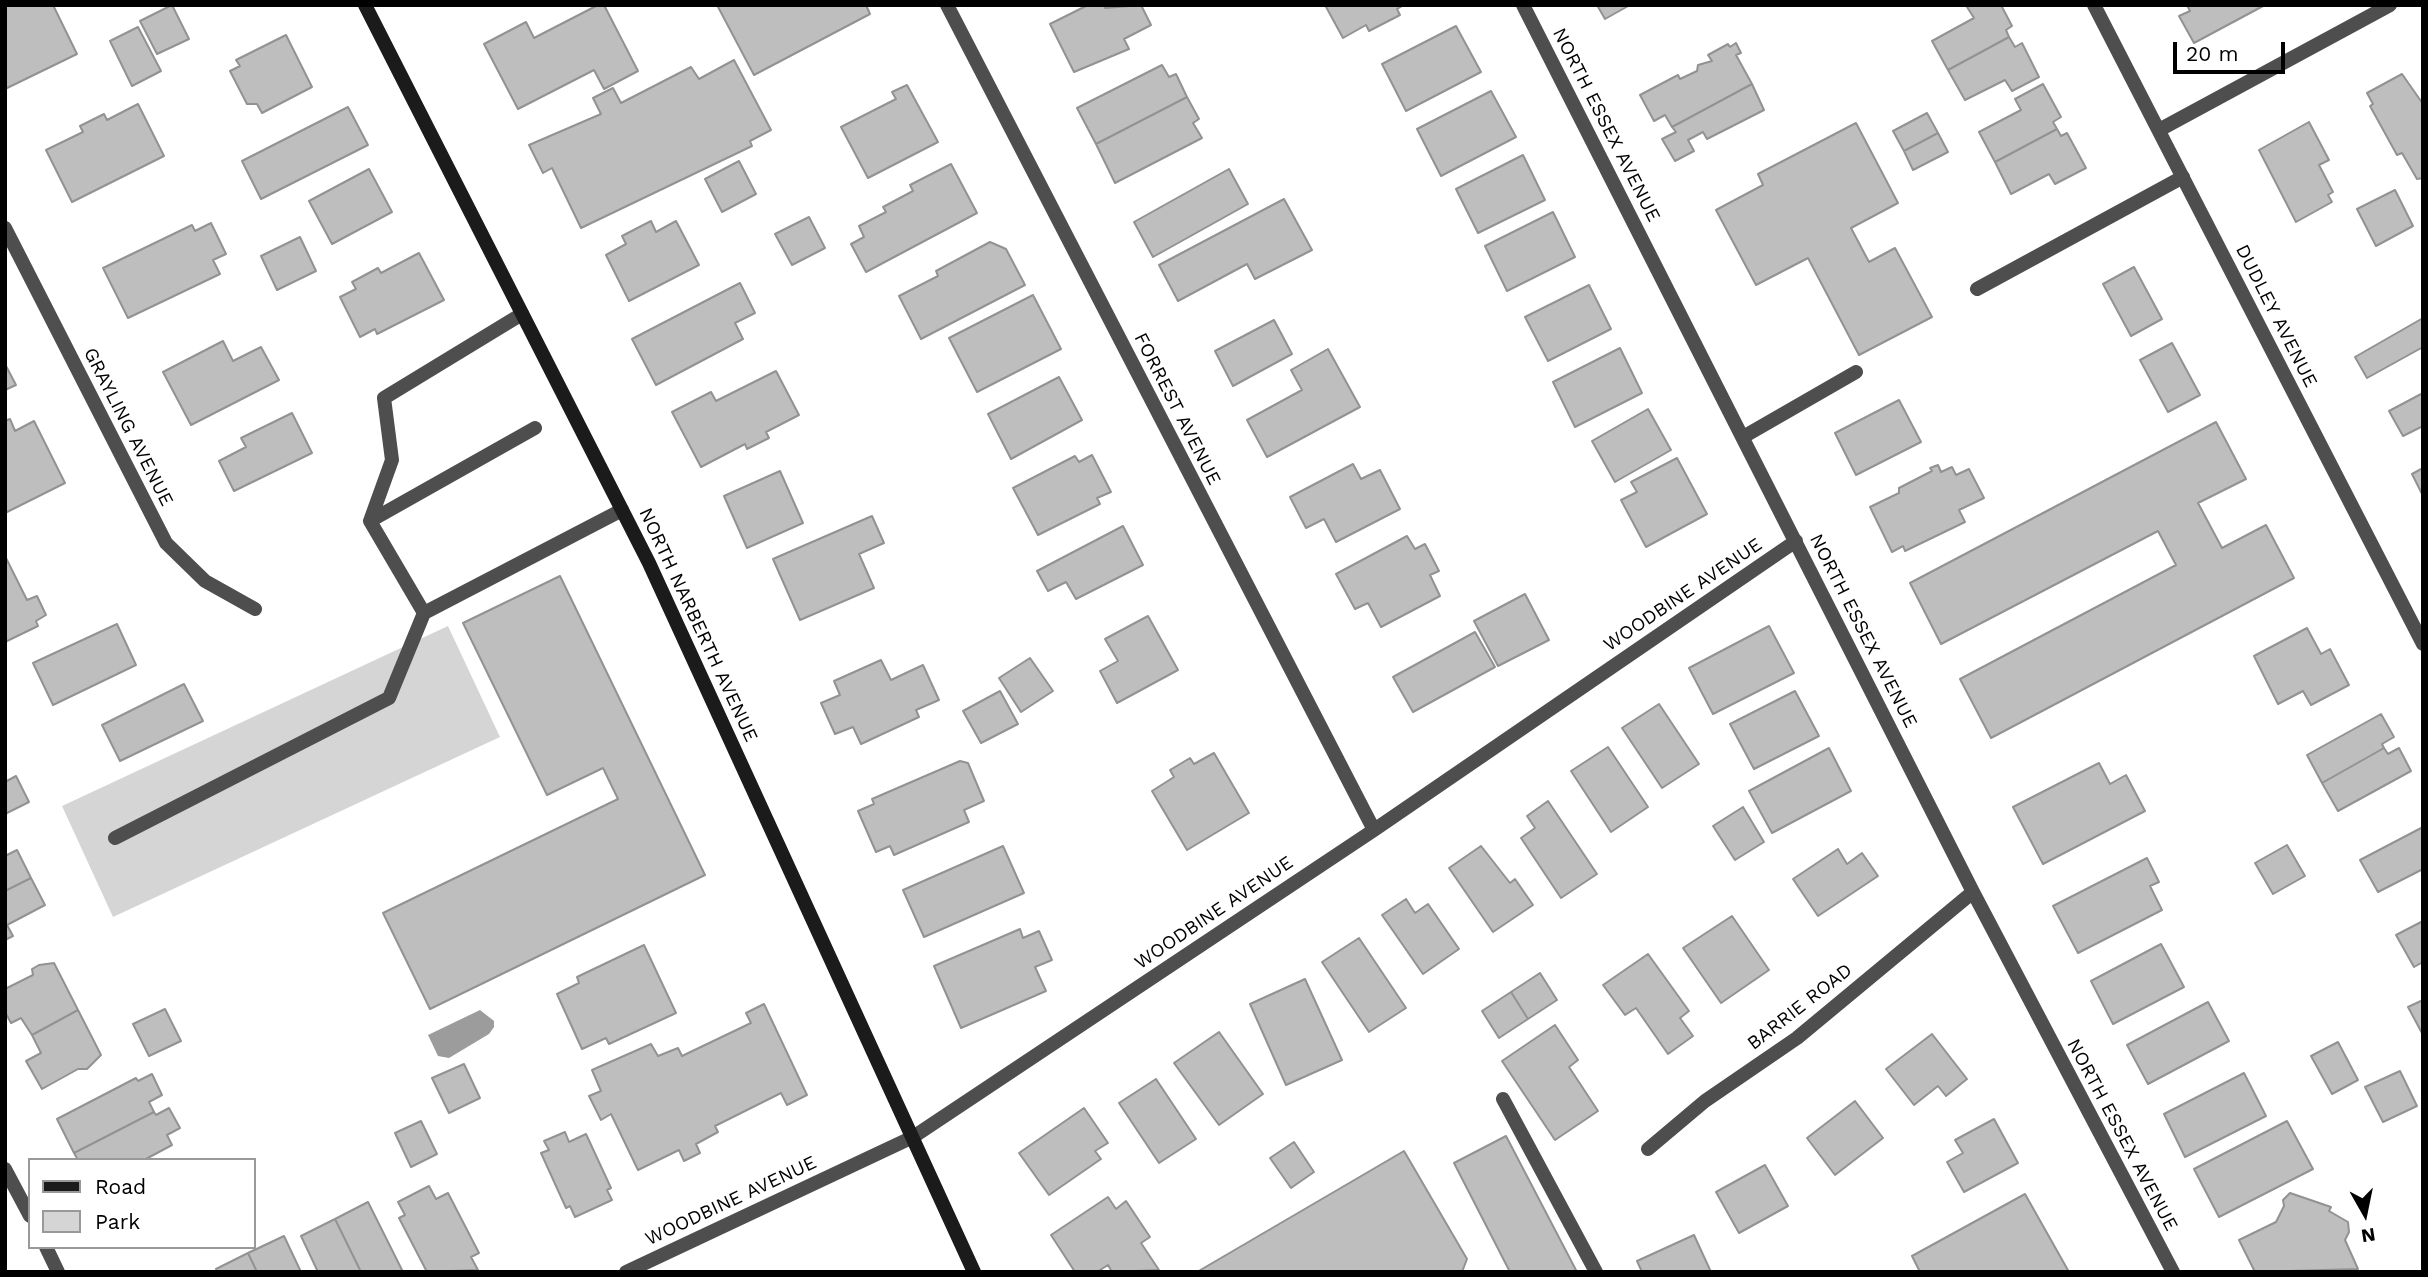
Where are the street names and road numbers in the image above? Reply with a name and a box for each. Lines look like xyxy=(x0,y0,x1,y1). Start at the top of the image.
street label: NORTH ESSEX AVENUE xyxy=(1547,24,1665,226)
street label: DUDLEY AVENUE xyxy=(2230,241,2322,391)
street label: FORREST AVENUE xyxy=(1129,329,1225,489)
street label: GRAYLING AVENUE xyxy=(78,344,178,510)
street label: NORTH NARBERTH AVENUE xyxy=(634,504,762,746)
street label: NORTH ESSEX AVENUE xyxy=(1804,530,1922,732)
street label: WOODBINE AVENUE xyxy=(1599,533,1767,657)
street label: WOODBINE AVENUE xyxy=(1130,851,1298,975)
street label: BARRIE ROAD xyxy=(1743,959,1857,1055)
street label: NORTH ESSEX AVENUE xyxy=(2062,1035,2182,1235)
street label: WOODBINE AVENUE xyxy=(642,1151,820,1251)

